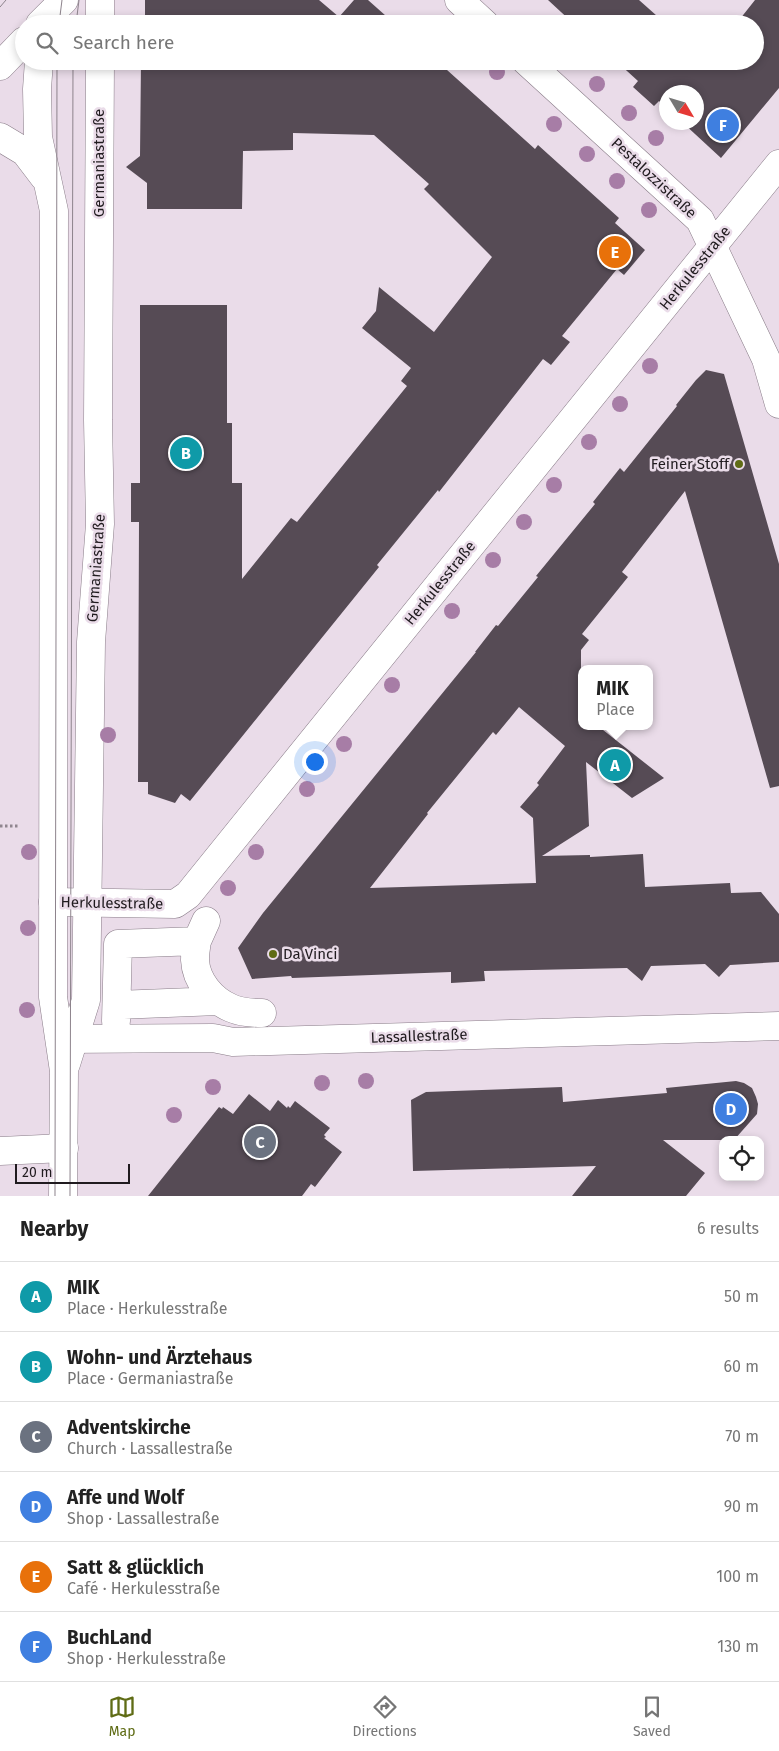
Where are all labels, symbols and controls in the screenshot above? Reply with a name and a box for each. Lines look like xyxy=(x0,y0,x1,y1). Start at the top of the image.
search box xyxy=(15,15,764,70)
icon: search xyxy=(33,29,61,57)
text: Search here xyxy=(73,31,174,54)
north arrow xyxy=(659,85,704,130)
pin: F xyxy=(707,106,739,144)
street label: Germaniastraße xyxy=(90,109,108,217)
street label: Pestalozzistraße xyxy=(608,134,700,222)
street label: Herkulesstraße xyxy=(656,222,734,314)
pin: E xyxy=(599,233,631,271)
pin: B xyxy=(170,434,202,472)
place label: Feiner Stoff xyxy=(651,455,730,473)
marker: Feiner Stoff xyxy=(733,458,745,470)
street label: Germaniastraße xyxy=(83,513,109,623)
street label: Herkulesstraße xyxy=(401,537,479,629)
popup xyxy=(578,665,653,730)
text: MIK xyxy=(596,677,629,700)
text: Place xyxy=(596,700,635,719)
pin: A xyxy=(599,746,631,784)
your location xyxy=(302,749,328,775)
street label: Herkulesstraße xyxy=(60,893,164,913)
place label: Da Vinci xyxy=(283,945,337,963)
marker: Da Vinci xyxy=(267,948,279,960)
street label: Lassallestraße xyxy=(370,1025,468,1047)
pin: D xyxy=(715,1090,747,1128)
pin: C xyxy=(244,1123,276,1161)
map controls xyxy=(719,1136,764,1181)
button: locate xyxy=(719,1136,764,1181)
scale bar xyxy=(15,1161,130,1184)
text: 20 m xyxy=(22,1164,52,1181)
text: Nearby xyxy=(20,1216,88,1242)
text: 6 results xyxy=(697,1219,759,1238)
text: MIK xyxy=(67,1276,100,1299)
text: A xyxy=(31,1287,41,1306)
text: 50 m xyxy=(724,1287,759,1306)
text: Place · Herkulesstraße xyxy=(67,1299,227,1318)
text: Wohn- und Ärztehaus xyxy=(67,1346,252,1369)
text: B xyxy=(31,1357,41,1376)
text: 60 m xyxy=(724,1357,759,1376)
text: Place · Germaniastraße xyxy=(67,1369,233,1388)
text: Adventskirche xyxy=(67,1416,191,1439)
text: C xyxy=(31,1427,41,1446)
text: 70 m xyxy=(725,1427,759,1446)
text: Church · Lassallestraße xyxy=(67,1439,233,1458)
text: Affe und Wolf xyxy=(67,1486,184,1509)
text: D xyxy=(31,1497,41,1516)
text: 90 m xyxy=(724,1497,759,1516)
text: Shop · Lassallestraße xyxy=(67,1509,220,1528)
text: Satt & glücklich xyxy=(67,1556,204,1579)
text: E xyxy=(32,1567,40,1586)
text: 100 m xyxy=(716,1567,759,1586)
text: Café · Herkulesstraße xyxy=(67,1579,220,1598)
text: BuchLand xyxy=(67,1626,152,1649)
text: F xyxy=(32,1637,40,1656)
text: 130 m xyxy=(717,1637,759,1656)
text: Shop · Herkulesstraße xyxy=(67,1649,226,1668)
tab: Map xyxy=(108,1693,136,1740)
tab: Directions xyxy=(352,1693,417,1740)
tab: Saved xyxy=(633,1693,671,1740)

